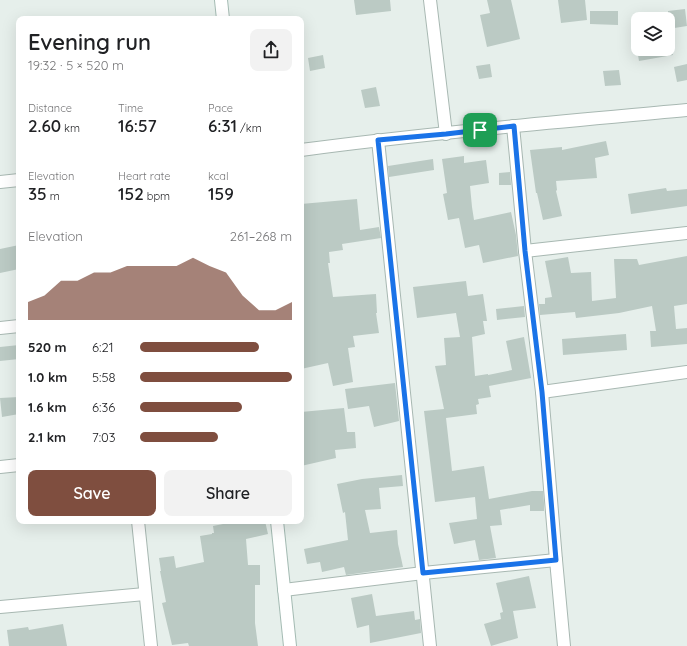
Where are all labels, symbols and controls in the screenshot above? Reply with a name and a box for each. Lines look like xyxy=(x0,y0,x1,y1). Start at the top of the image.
map controls xyxy=(631,12,675,56)
button: layers xyxy=(631,12,675,56)
text: Evening run xyxy=(28,28,151,56)
button: share xyxy=(250,29,292,71)
text: 19:32 · 5 × 520 m xyxy=(28,57,124,73)
text: Distance xyxy=(28,101,72,115)
text: Time xyxy=(118,101,143,115)
text: Pace xyxy=(208,101,233,115)
pin xyxy=(463,113,497,147)
text: 2.60 xyxy=(28,115,61,136)
text: 16:57 xyxy=(118,115,157,136)
text: 6:31 xyxy=(208,115,237,136)
icon: arrive xyxy=(469,119,491,141)
text: km xyxy=(61,121,80,135)
text: /km xyxy=(237,121,262,135)
text: Elevation xyxy=(28,169,74,183)
text: Heart rate xyxy=(118,169,170,183)
text: kcal xyxy=(208,169,229,183)
text: 35 xyxy=(28,183,47,204)
text: 152 xyxy=(118,183,144,204)
text: 159 xyxy=(208,183,234,204)
text: m xyxy=(47,189,60,203)
text: bpm xyxy=(144,189,170,203)
text: Elevation xyxy=(28,228,83,244)
text: 261–268 m xyxy=(230,228,292,244)
text: 520 m xyxy=(28,339,67,355)
text: 6:21 xyxy=(92,339,113,355)
text: 1.0 km xyxy=(28,369,67,385)
text: 5:58 xyxy=(92,369,116,385)
text: 1.6 km xyxy=(28,399,67,415)
text: 6:36 xyxy=(92,399,115,415)
text: 2.1 km xyxy=(28,429,66,445)
text: 7:03 xyxy=(92,429,116,445)
button: Save xyxy=(28,470,156,516)
button: Share xyxy=(164,470,292,516)

